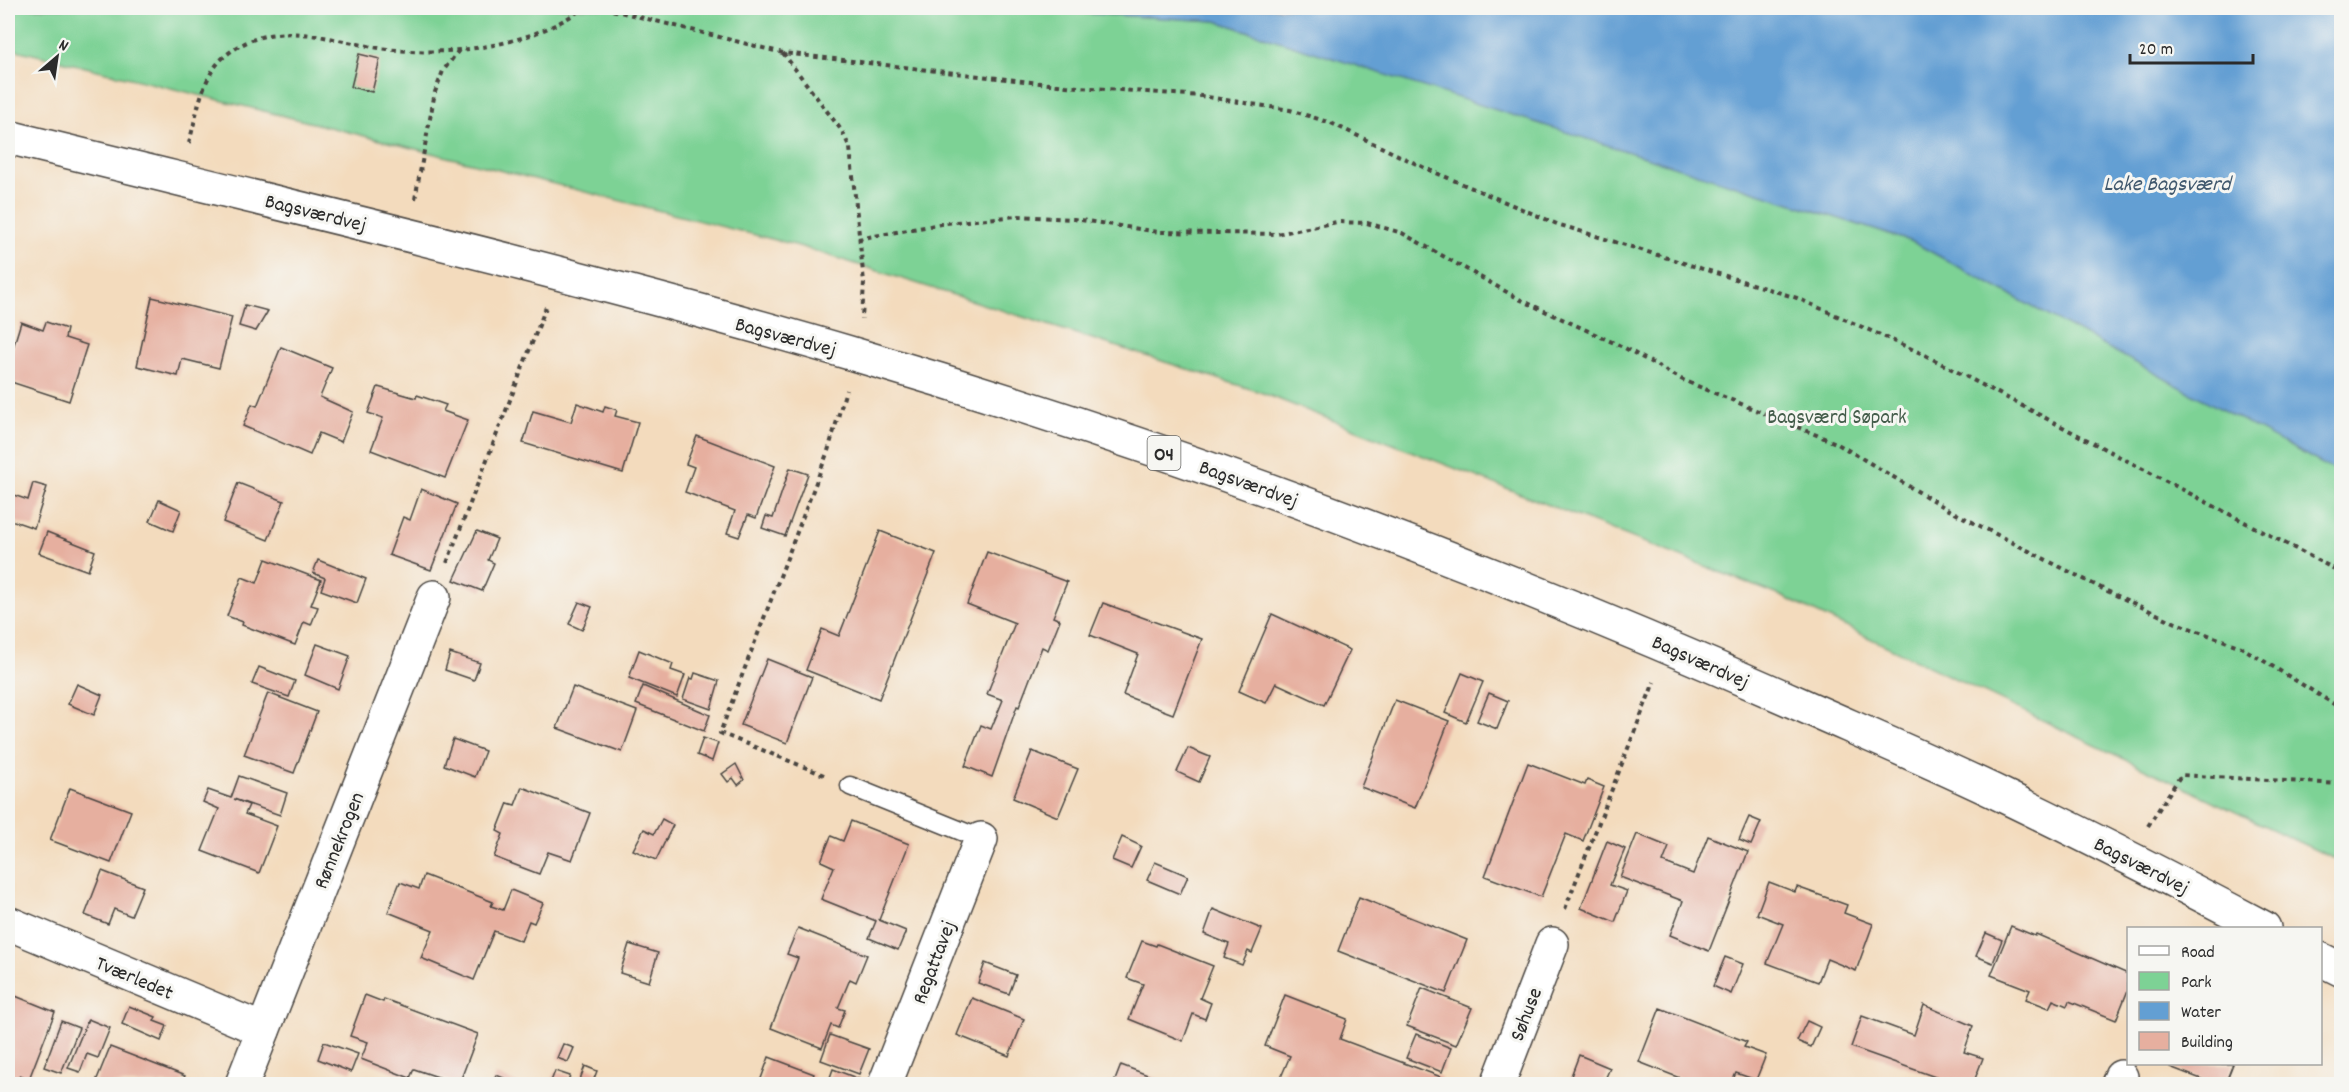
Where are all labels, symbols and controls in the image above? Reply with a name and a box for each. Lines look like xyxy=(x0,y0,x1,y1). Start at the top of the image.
north arrow xyxy=(27,27,87,87)
scale bar xyxy=(2130,27,2253,65)
text: N xyxy=(54,34,72,58)
text: 20 m xyxy=(2139,38,2173,63)
water label: Lake Bagsværd xyxy=(2104,170,2233,201)
street label: Bagsværdvej xyxy=(261,188,369,242)
street label: Bagsværdvej xyxy=(731,311,839,367)
park label: Bagsværd Søpark xyxy=(1767,404,1907,434)
road number: O4 xyxy=(1148,436,1180,470)
street label: Bagsværdvej xyxy=(1194,454,1302,518)
street label: Bagsværdvej xyxy=(1646,629,1753,699)
street label: Rønnekrogen xyxy=(308,788,374,894)
street label: Bagsværdvej xyxy=(2088,831,2194,905)
street label: Regattavej xyxy=(906,917,965,1009)
legend xyxy=(2127,927,2322,1065)
text: Road xyxy=(2181,941,2215,966)
street label: Tværledet xyxy=(90,950,178,1010)
text: Park xyxy=(2181,971,2212,996)
street label: Søhuse xyxy=(1504,984,1552,1046)
text: Water xyxy=(2181,1001,2221,1026)
text: Building xyxy=(2181,1031,2233,1056)

